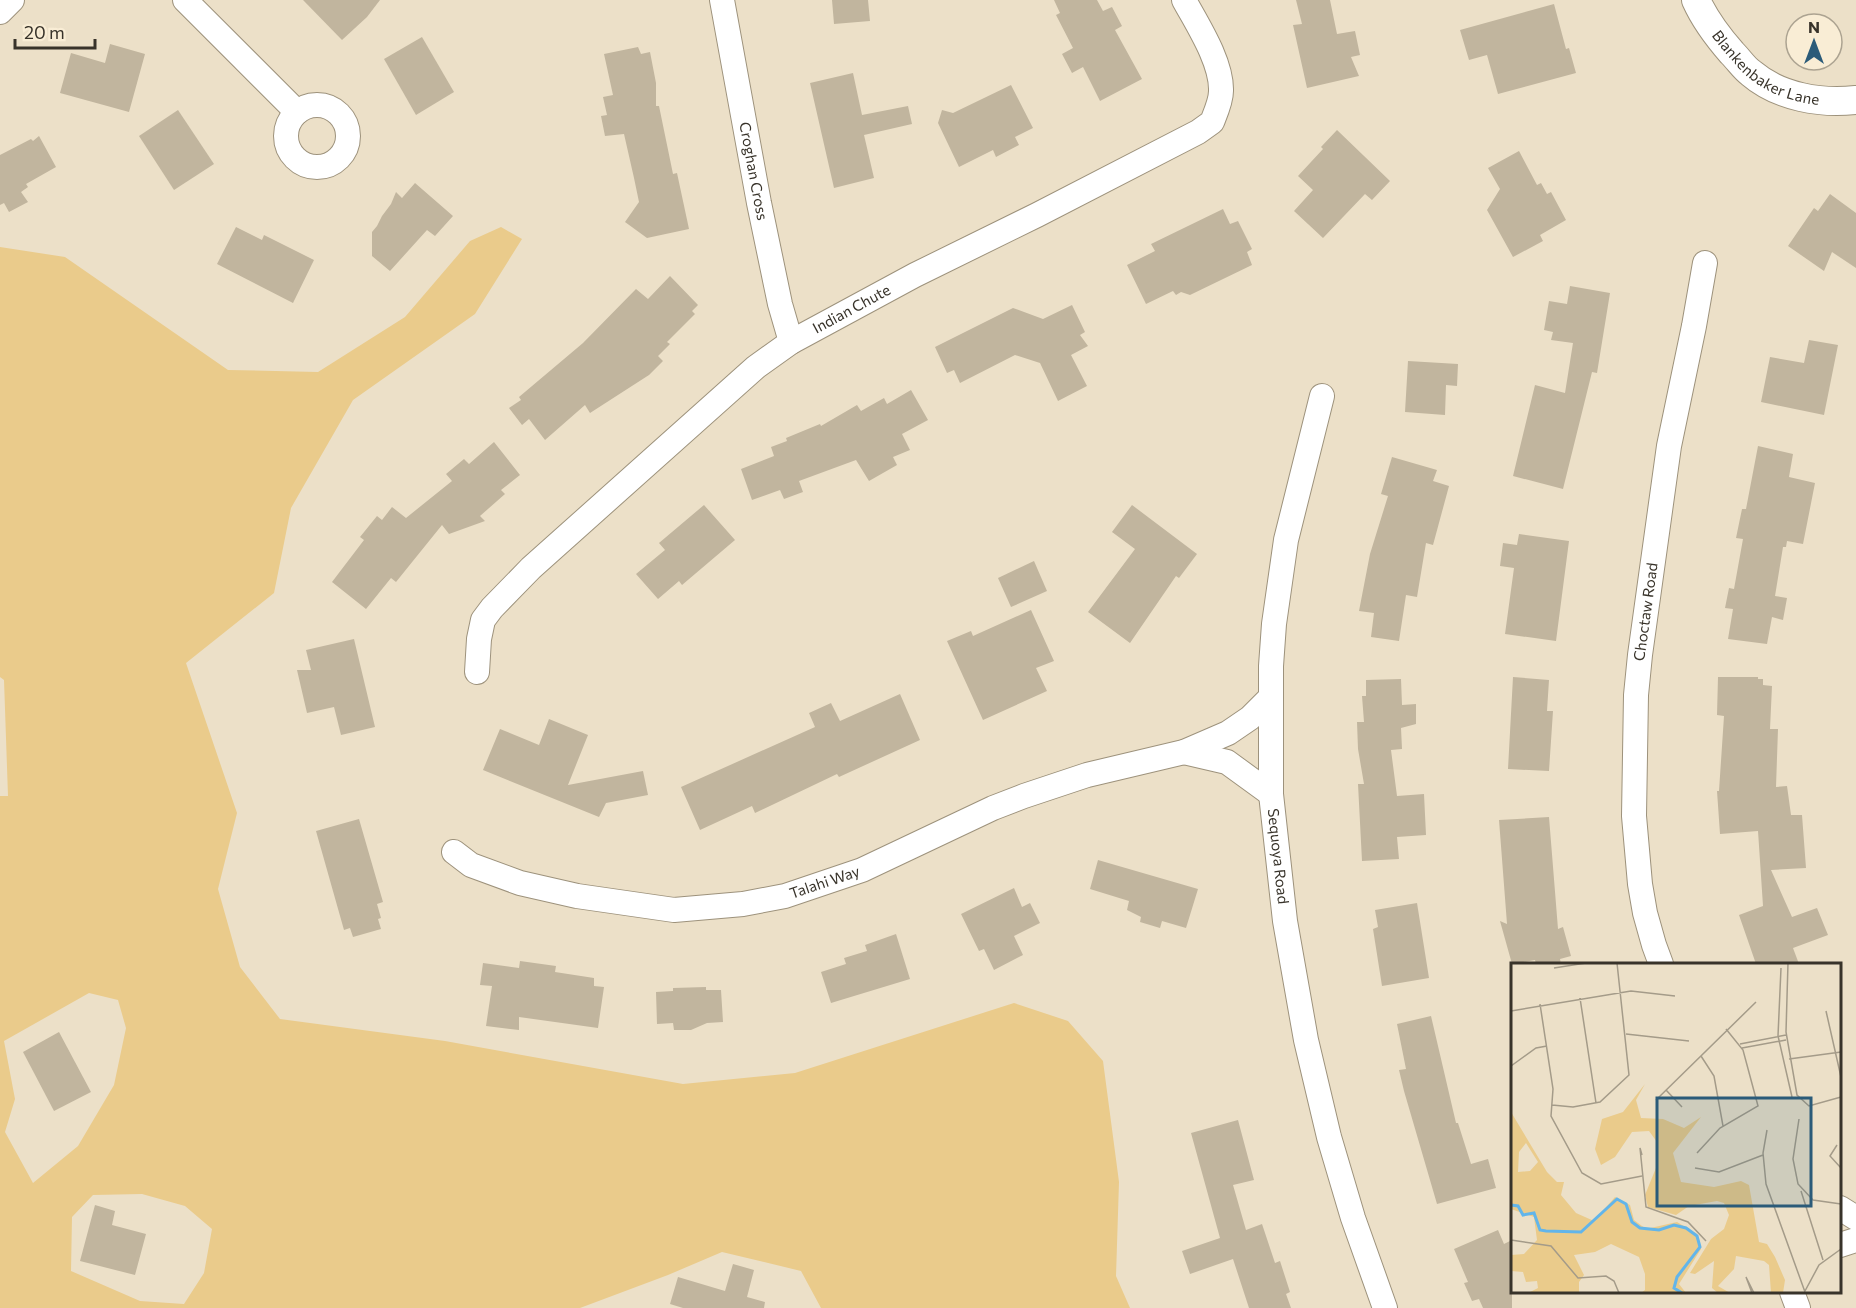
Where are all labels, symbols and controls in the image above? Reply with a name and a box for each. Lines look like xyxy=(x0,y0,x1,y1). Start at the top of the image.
scale bar xyxy=(15,12,94,50)
north arrow xyxy=(1784,12,1844,72)
text: N xyxy=(1808,17,1820,36)
text: 20 m xyxy=(24,21,65,43)
street label: Blankenbaker Lane xyxy=(1709,26,1821,108)
street label: Croghan Cross xyxy=(736,120,772,222)
street label: Indian Chute xyxy=(809,280,893,337)
street label: Choctaw Road xyxy=(1629,561,1661,662)
street label: Sequoya Road xyxy=(1265,807,1293,905)
street label: Talahi Way xyxy=(787,861,862,902)
inset map xyxy=(1511,963,1841,1293)

